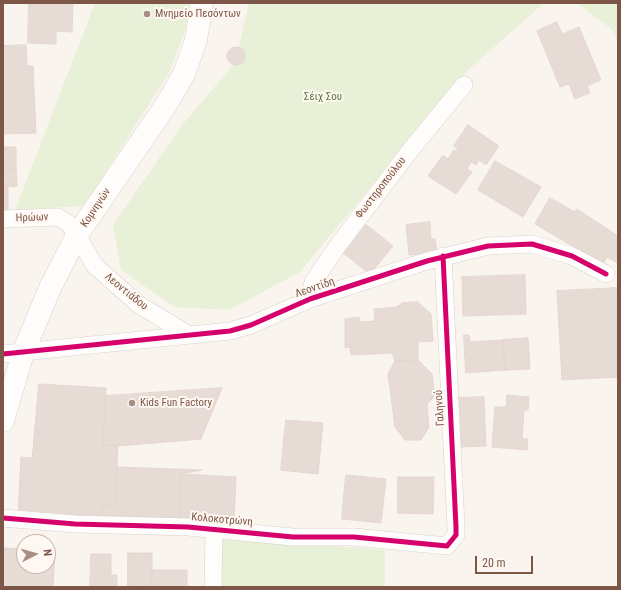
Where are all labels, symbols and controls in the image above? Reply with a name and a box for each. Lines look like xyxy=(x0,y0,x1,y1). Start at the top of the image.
place label: Μνημείο Πεσόντων xyxy=(155,7,241,21)
marker: Μνημείο Πεσόντων xyxy=(142,9,152,19)
park label: Σέιχ Σου xyxy=(304,90,342,104)
street label: Φωστηροπούλου xyxy=(353,155,409,221)
street label: Κομνηνών xyxy=(78,186,114,230)
street label: Ηρώων xyxy=(15,211,49,225)
street label: Λεοντιάδου xyxy=(102,271,150,313)
street label: Λεοντίδη xyxy=(293,275,337,301)
street label: Γαληνού xyxy=(432,390,448,426)
place label: Kids Fun Factory xyxy=(140,396,212,410)
marker: Kids Fun Factory xyxy=(127,398,137,408)
street label: Κολοκοτρώνη xyxy=(191,511,253,529)
north arrow xyxy=(16,534,56,574)
scale bar xyxy=(477,548,535,574)
text: N xyxy=(41,549,54,557)
text: 20 m xyxy=(482,556,506,570)

